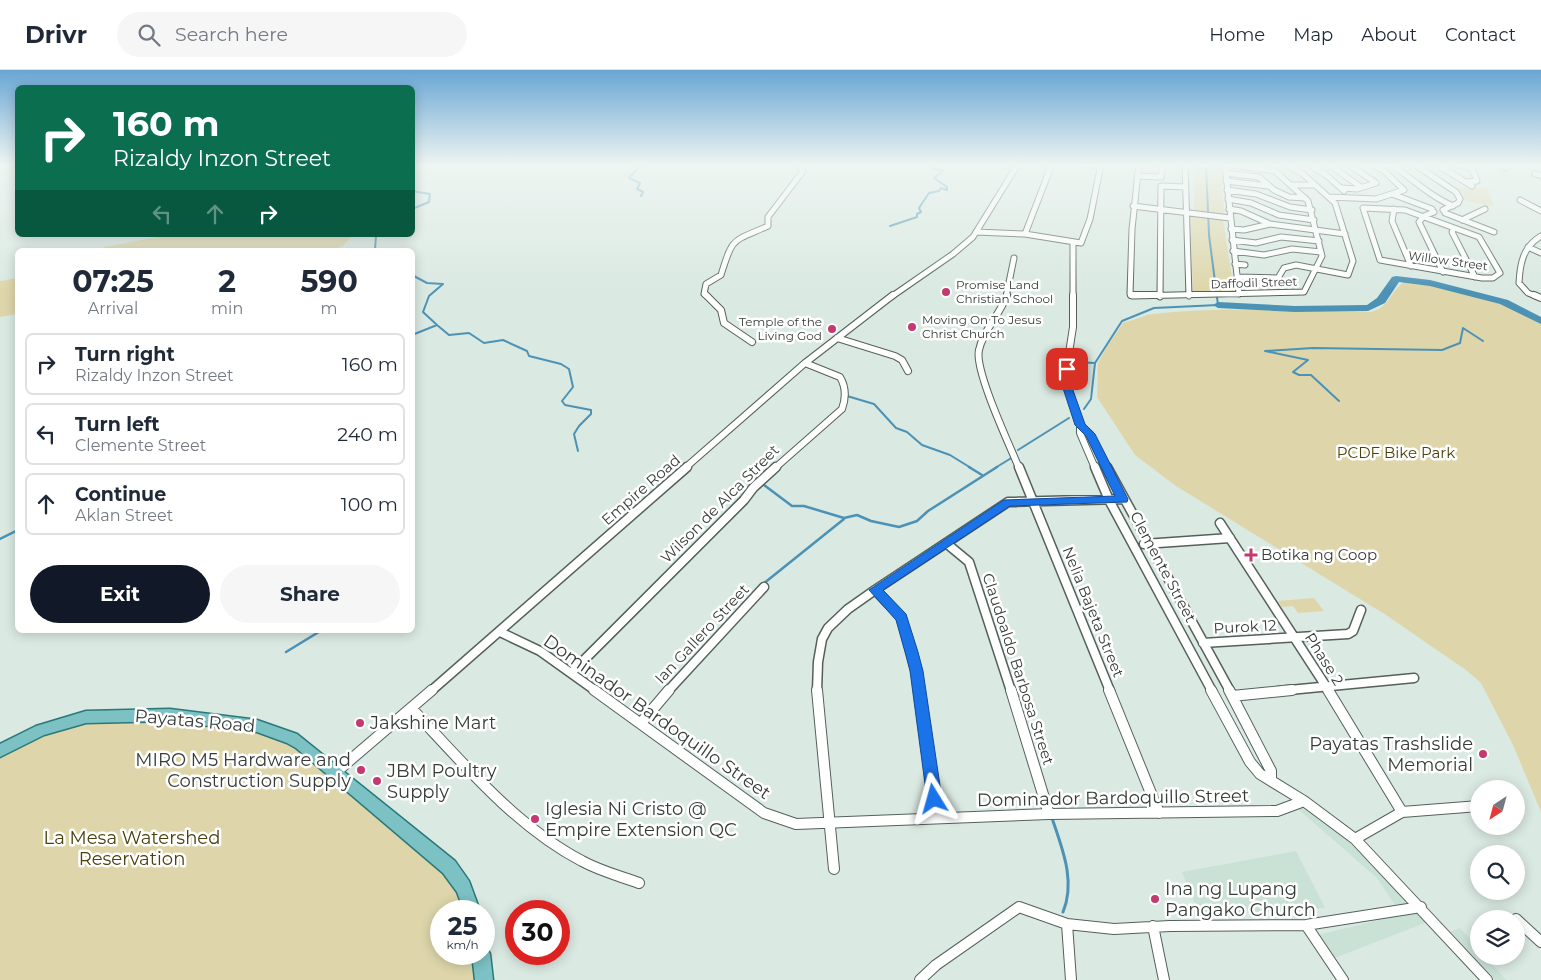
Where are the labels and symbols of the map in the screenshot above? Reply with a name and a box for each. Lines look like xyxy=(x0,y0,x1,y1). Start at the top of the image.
street label: Willow Street xyxy=(1407,248,1489,274)
street label: Daffodil Street xyxy=(1210,273,1298,292)
place label: Promise Land Christian School xyxy=(956,277,1053,306)
marker: Promise Land Christian School xyxy=(940,286,952,298)
place label: Moving On To Jesus Christ Church xyxy=(922,312,1041,341)
place label: Temple of the Living God xyxy=(739,314,822,343)
marker: Moving On To Jesus Christ Church xyxy=(906,321,918,333)
marker: Temple of the Living God xyxy=(826,323,838,335)
pin xyxy=(1046,348,1088,390)
street label: Wilson de Alca Street xyxy=(656,440,783,567)
park label: PCDF Bike Park xyxy=(1337,443,1455,462)
street label: Empire Road xyxy=(597,450,684,529)
street label: Clemente Street xyxy=(1126,508,1201,626)
street label: Nelia Bajeta Street xyxy=(1059,544,1128,680)
place label: Botika ng Coop xyxy=(1261,545,1377,564)
marker: Botika ng Coop xyxy=(1245,549,1257,561)
street label: Claudoaldo Barbosa Street xyxy=(978,571,1059,767)
street label: Ian Gallero Street xyxy=(651,580,753,688)
street label: Purok 12 xyxy=(1213,615,1277,638)
street label: Phase 2 xyxy=(1301,629,1348,689)
street label: Dominador Bardoquillo Street xyxy=(539,630,775,804)
street label: Payatas Road xyxy=(134,705,256,737)
place label: Jakshine Mart xyxy=(369,712,496,734)
marker: Jakshine Mart xyxy=(354,717,366,729)
place label: Payatas Trashslide Memorial xyxy=(1309,733,1473,776)
marker: Payatas Trashslide Memorial xyxy=(1477,748,1489,760)
place label: MIRO M5 Hardware and Construction Supply xyxy=(135,749,351,792)
place label: JBM Poultry Supply xyxy=(386,760,497,803)
marker: MIRO M5 Hardware and Construction Supply xyxy=(355,764,367,776)
position arrow xyxy=(907,772,959,824)
marker: JBM Poultry Supply xyxy=(371,775,383,787)
north arrow xyxy=(1470,780,1525,835)
street label: Dominador Bardoquillo Street xyxy=(977,785,1249,811)
place label: Iglesia Ni Cristo @ Empire Extension QC xyxy=(545,798,737,841)
marker: Iglesia Ni Cristo @ Empire Extension QC xyxy=(529,813,541,825)
park label: La Mesa Watershed Reservation xyxy=(44,827,220,870)
place label: Ina ng Lupang Pangako Church xyxy=(1165,878,1316,921)
marker: Ina ng Lupang Pangako Church xyxy=(1149,893,1161,905)
speed limit sign: 30 xyxy=(505,900,570,965)

